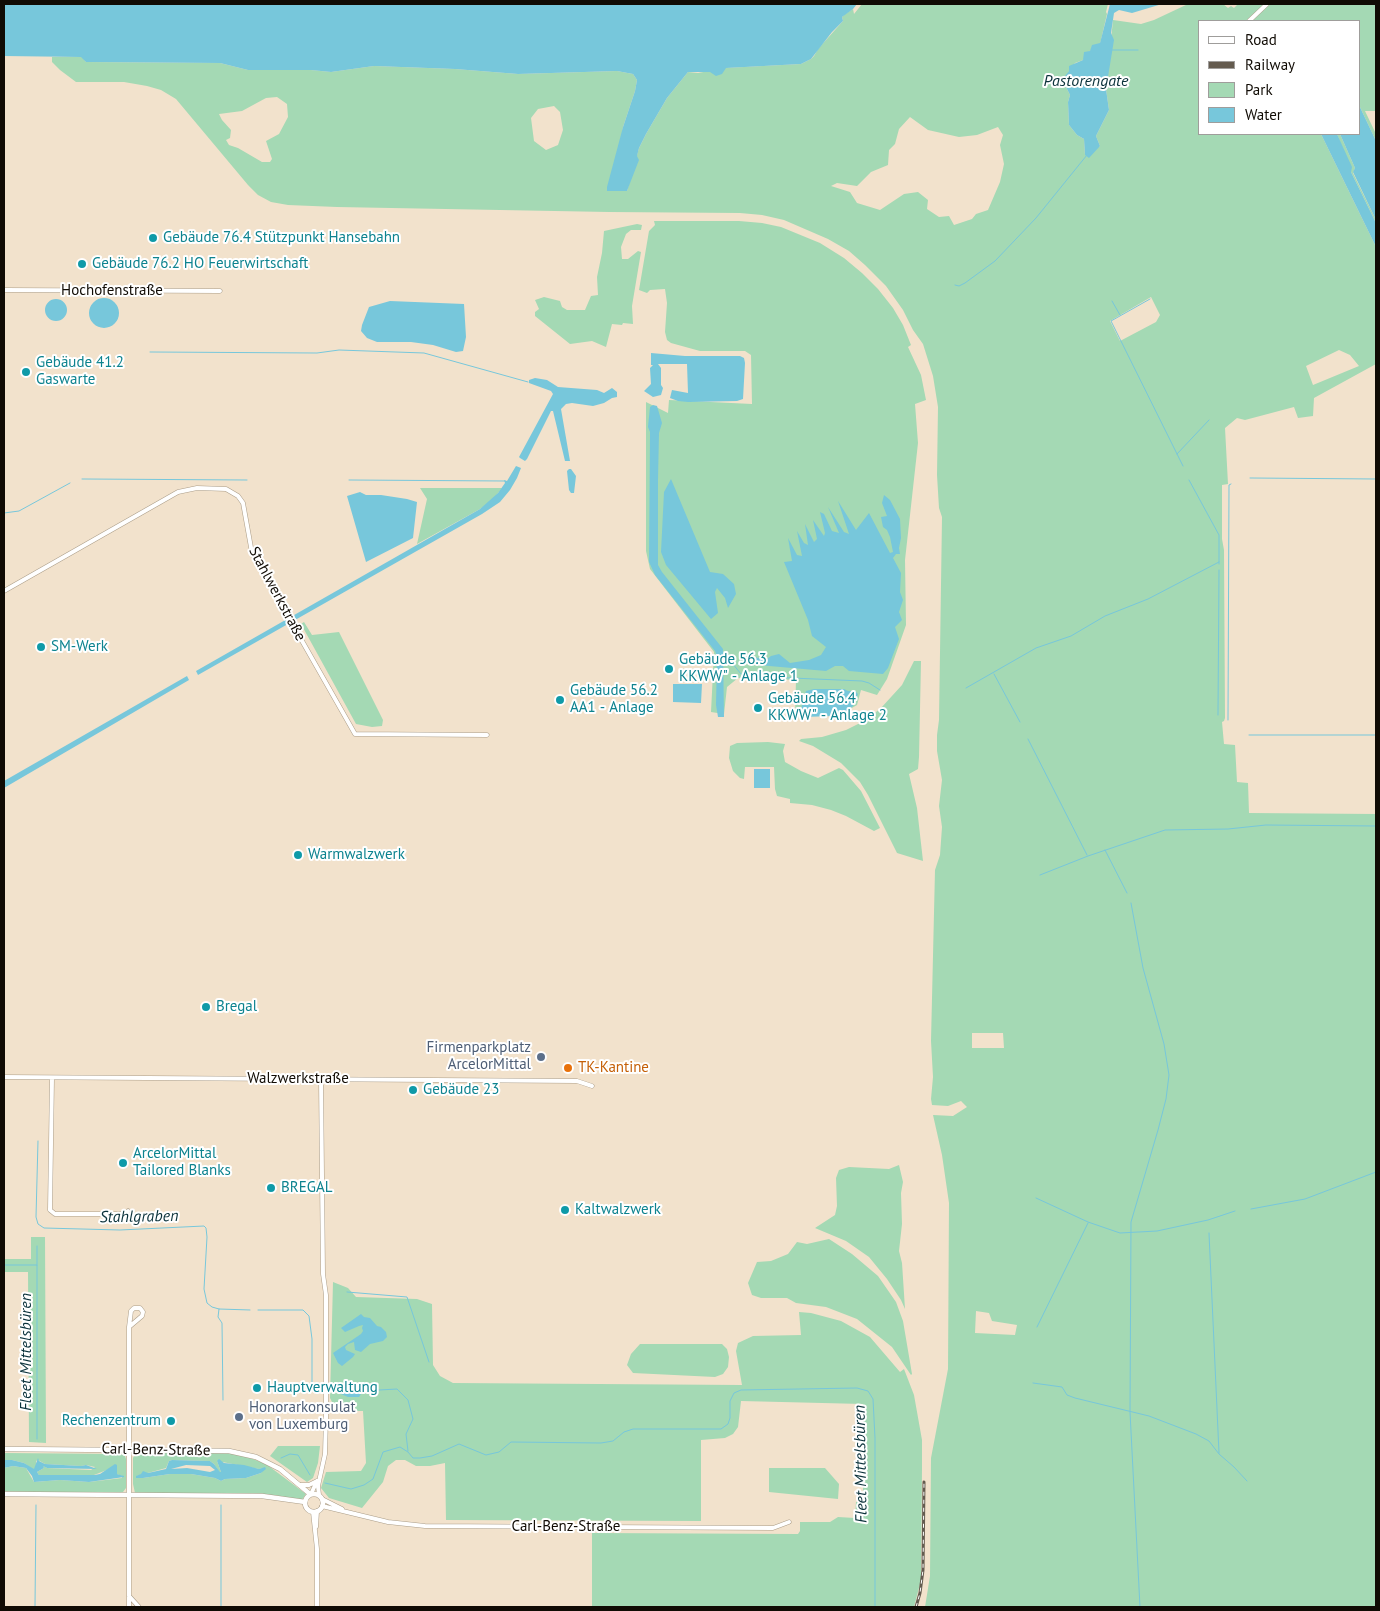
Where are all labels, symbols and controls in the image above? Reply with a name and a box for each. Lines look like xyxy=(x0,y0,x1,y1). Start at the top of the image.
legend xyxy=(1198,20,1360,135)
text: Road xyxy=(1245,30,1277,49)
text: Railway xyxy=(1245,55,1295,74)
water label: Pastorengate xyxy=(1044,71,1128,91)
text: Park xyxy=(1245,80,1273,99)
text: Water xyxy=(1245,105,1282,124)
place label: Gebäude 76.4 Stützpunkt Hansebahn xyxy=(163,229,400,247)
marker: Gebäude 76.4 Stützpunkt Hansebahn xyxy=(147,232,159,244)
place label: Gebäude 76.2 HO Feuerwirtschaft xyxy=(92,255,308,273)
marker: Gebäude 76.2 HO Feuerwirtschaft xyxy=(76,258,88,270)
street label: Hochofenstraße xyxy=(61,282,163,300)
place label: Gebäude 41.2 Gaswarte xyxy=(36,354,124,389)
marker: Gebäude 41.2 Gaswarte xyxy=(20,366,32,378)
street label: Stahlwerkstraße xyxy=(245,544,309,644)
place label: SM-Werk xyxy=(51,638,108,656)
marker: SM-Werk xyxy=(35,641,47,653)
place label: Gebäude 56.3 KKWW" - Anlage 1 xyxy=(679,651,798,686)
marker: Gebäude 56.3 KKWW" - Anlage 1 xyxy=(663,663,675,675)
place label: Gebäude 56.2 AA1 - Anlage xyxy=(570,682,658,717)
place label: Gebäude 56.4 KKWW" - Anlage 2 xyxy=(768,690,887,725)
marker: Gebäude 56.2 AA1 - Anlage xyxy=(554,694,566,706)
marker: Gebäude 56.4 KKWW" - Anlage 2 xyxy=(752,702,764,714)
place label: Warmwalzwerk xyxy=(308,846,405,864)
marker: Warmwalzwerk xyxy=(292,849,304,861)
place label: Bregal xyxy=(216,998,257,1016)
marker: Bregal xyxy=(200,1001,212,1013)
place label: Firmenparkplatz ArcelorMittal xyxy=(427,1039,531,1074)
marker: Firmenparkplatz ArcelorMittal xyxy=(535,1051,547,1063)
place label: TK-Kantine xyxy=(578,1059,649,1077)
marker: TK-Kantine xyxy=(562,1062,574,1074)
street label: Walzwerkstraße xyxy=(247,1070,349,1088)
place label: Gebäude 23 xyxy=(423,1081,499,1099)
marker: Gebäude 23 xyxy=(407,1084,419,1096)
place label: ArcelorMittal Tailored Blanks xyxy=(133,1145,231,1180)
marker: ArcelorMittal Tailored Blanks xyxy=(117,1157,129,1169)
place label: BREGAL xyxy=(281,1179,332,1197)
marker: BREGAL xyxy=(265,1182,277,1194)
place label: Kaltwalzwerk xyxy=(575,1201,661,1219)
marker: Kaltwalzwerk xyxy=(559,1204,571,1216)
water label: Stahlgraben xyxy=(99,1207,179,1227)
water label: Fleet Mittelsbüren xyxy=(16,1293,36,1411)
place label: Hauptverwaltung xyxy=(267,1379,378,1397)
marker: Hauptverwaltung xyxy=(251,1382,263,1394)
place label: Honorarkonsulat von Luxemburg xyxy=(249,1399,356,1434)
water label: Fleet Mittelsbüren xyxy=(850,1405,872,1523)
marker: Honorarkonsulat von Luxemburg xyxy=(233,1411,245,1423)
place label: Rechenzentrum xyxy=(62,1412,161,1430)
marker: Rechenzentrum xyxy=(165,1415,177,1427)
street label: Carl-Benz-Straße xyxy=(101,1440,211,1460)
street label: Carl-Benz-Straße xyxy=(512,1518,620,1536)

